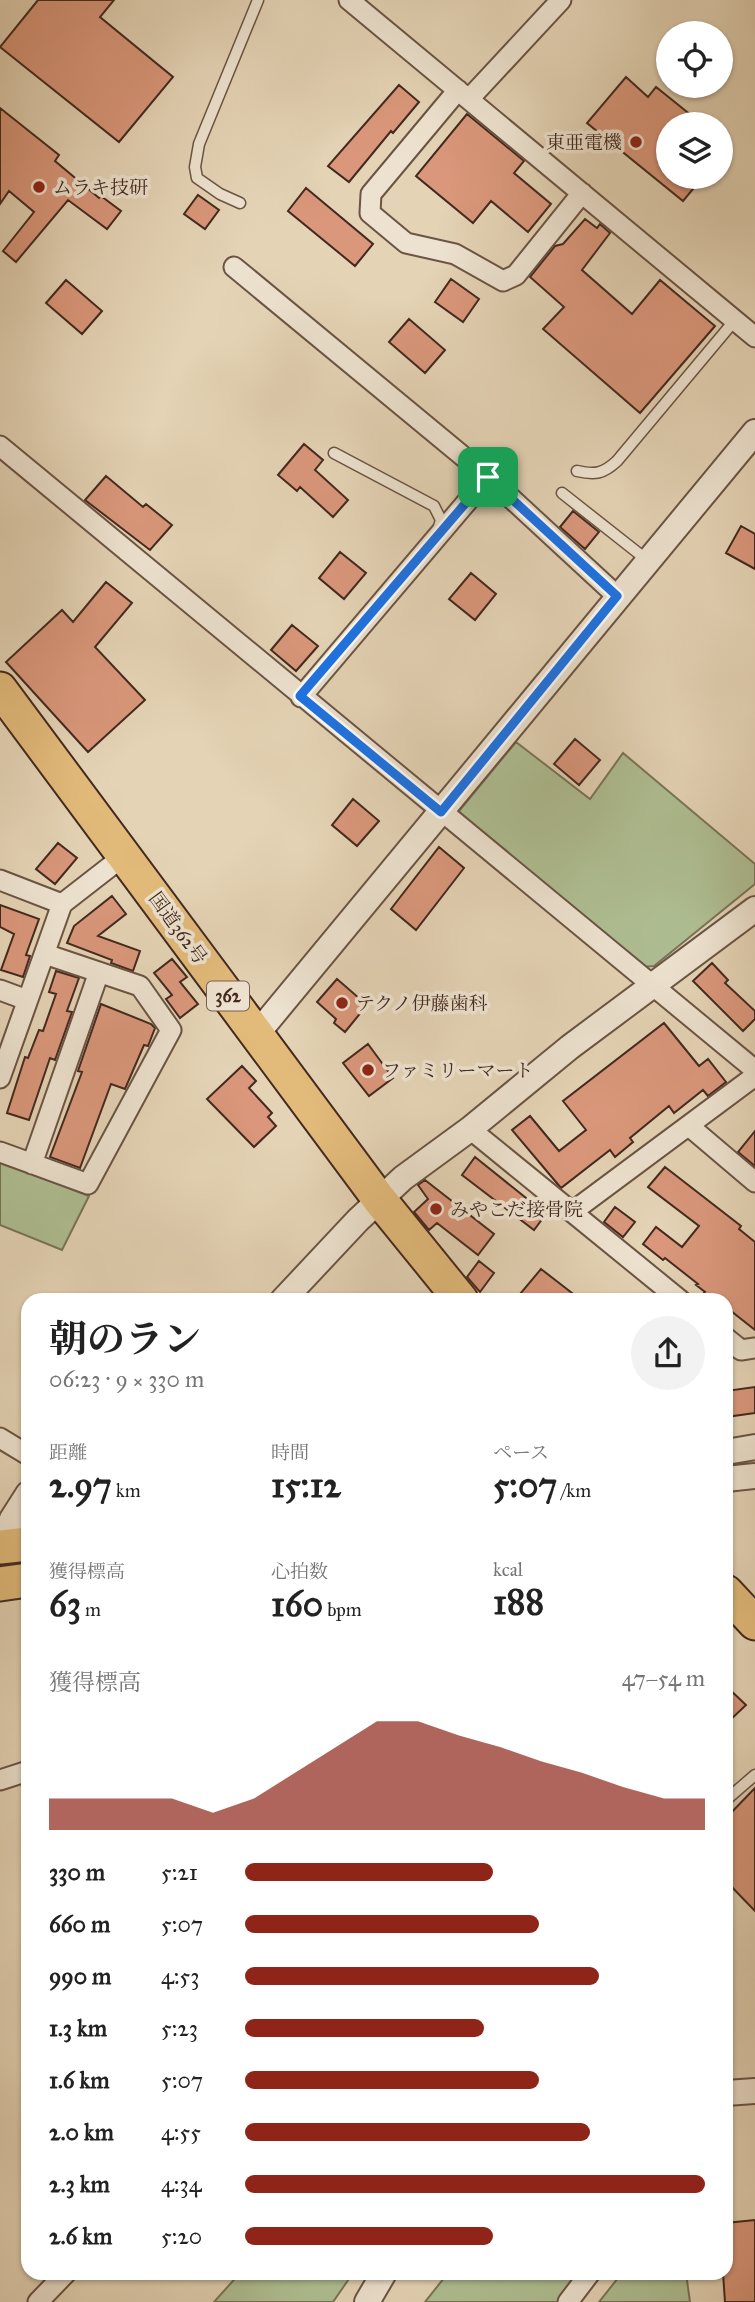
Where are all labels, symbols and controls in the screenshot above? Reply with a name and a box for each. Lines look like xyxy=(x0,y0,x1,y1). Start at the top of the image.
map controls xyxy=(656,21,733,189)
button: locate xyxy=(656,21,733,98)
button: layers xyxy=(656,112,733,189)
place label: 東亜電機 xyxy=(546,131,622,154)
marker: 東亜電機 xyxy=(628,134,644,150)
place label: ムラキ技研 xyxy=(53,176,148,199)
marker: ムラキ技研 xyxy=(31,179,47,195)
pin xyxy=(458,447,518,507)
icon: arrive xyxy=(469,458,507,496)
street label: 国道362号 xyxy=(144,887,212,969)
road number: 362 xyxy=(207,981,249,1010)
place label: テクノ伊藤歯科 xyxy=(356,992,488,1015)
marker: テクノ伊藤歯科 xyxy=(334,995,350,1011)
place label: ファミリーマート xyxy=(382,1059,534,1082)
marker: ファミリーマート xyxy=(360,1062,376,1078)
place label: みやこだ接骨院 xyxy=(450,1198,583,1221)
marker: みやこだ接骨院 xyxy=(428,1201,444,1217)
text: 朝のラン xyxy=(49,1316,201,1362)
button: share xyxy=(631,1316,705,1390)
text: 06:23 · 9 × 330 m xyxy=(49,1365,204,1393)
text: 距離 xyxy=(49,1441,87,1464)
text: 時間 xyxy=(271,1441,309,1464)
text: ペース xyxy=(493,1441,549,1464)
text: 2.97 xyxy=(49,1464,112,1507)
text: 15:12 xyxy=(271,1464,341,1507)
text: 5:07 xyxy=(493,1464,557,1507)
text: km xyxy=(112,1479,141,1502)
text: /km xyxy=(557,1479,591,1502)
text: kcal xyxy=(493,1558,523,1581)
text: 獲得標高 xyxy=(49,1560,125,1583)
text: 心拍数 xyxy=(271,1560,328,1583)
text: 188 xyxy=(493,1581,544,1624)
text: 63 xyxy=(49,1583,81,1626)
text: 160 xyxy=(271,1583,323,1626)
text: m xyxy=(81,1598,101,1621)
text: bpm xyxy=(323,1598,362,1621)
text: 47–54 m xyxy=(622,1664,705,1692)
text: 獲得標高 xyxy=(49,1668,141,1696)
text: 330 m xyxy=(49,1858,105,1886)
text: 5:21 xyxy=(161,1858,198,1886)
text: 660 m xyxy=(49,1910,110,1938)
text: 5:07 xyxy=(161,1910,203,1938)
text: 990 m xyxy=(49,1962,111,1990)
text: 4:53 xyxy=(161,1962,200,1990)
text: 1.3 km xyxy=(49,2014,107,2042)
text: 5:23 xyxy=(161,2014,198,2042)
text: 1.6 km xyxy=(49,2066,110,2094)
text: 5:07 xyxy=(161,2066,203,2094)
text: 2.0 km xyxy=(49,2118,114,2146)
text: 4:55 xyxy=(161,2118,201,2146)
text: 2.3 km xyxy=(49,2170,110,2198)
text: 4:34 xyxy=(161,2170,202,2198)
text: 2.6 km xyxy=(49,2222,112,2250)
text: 5:20 xyxy=(161,2222,202,2250)

